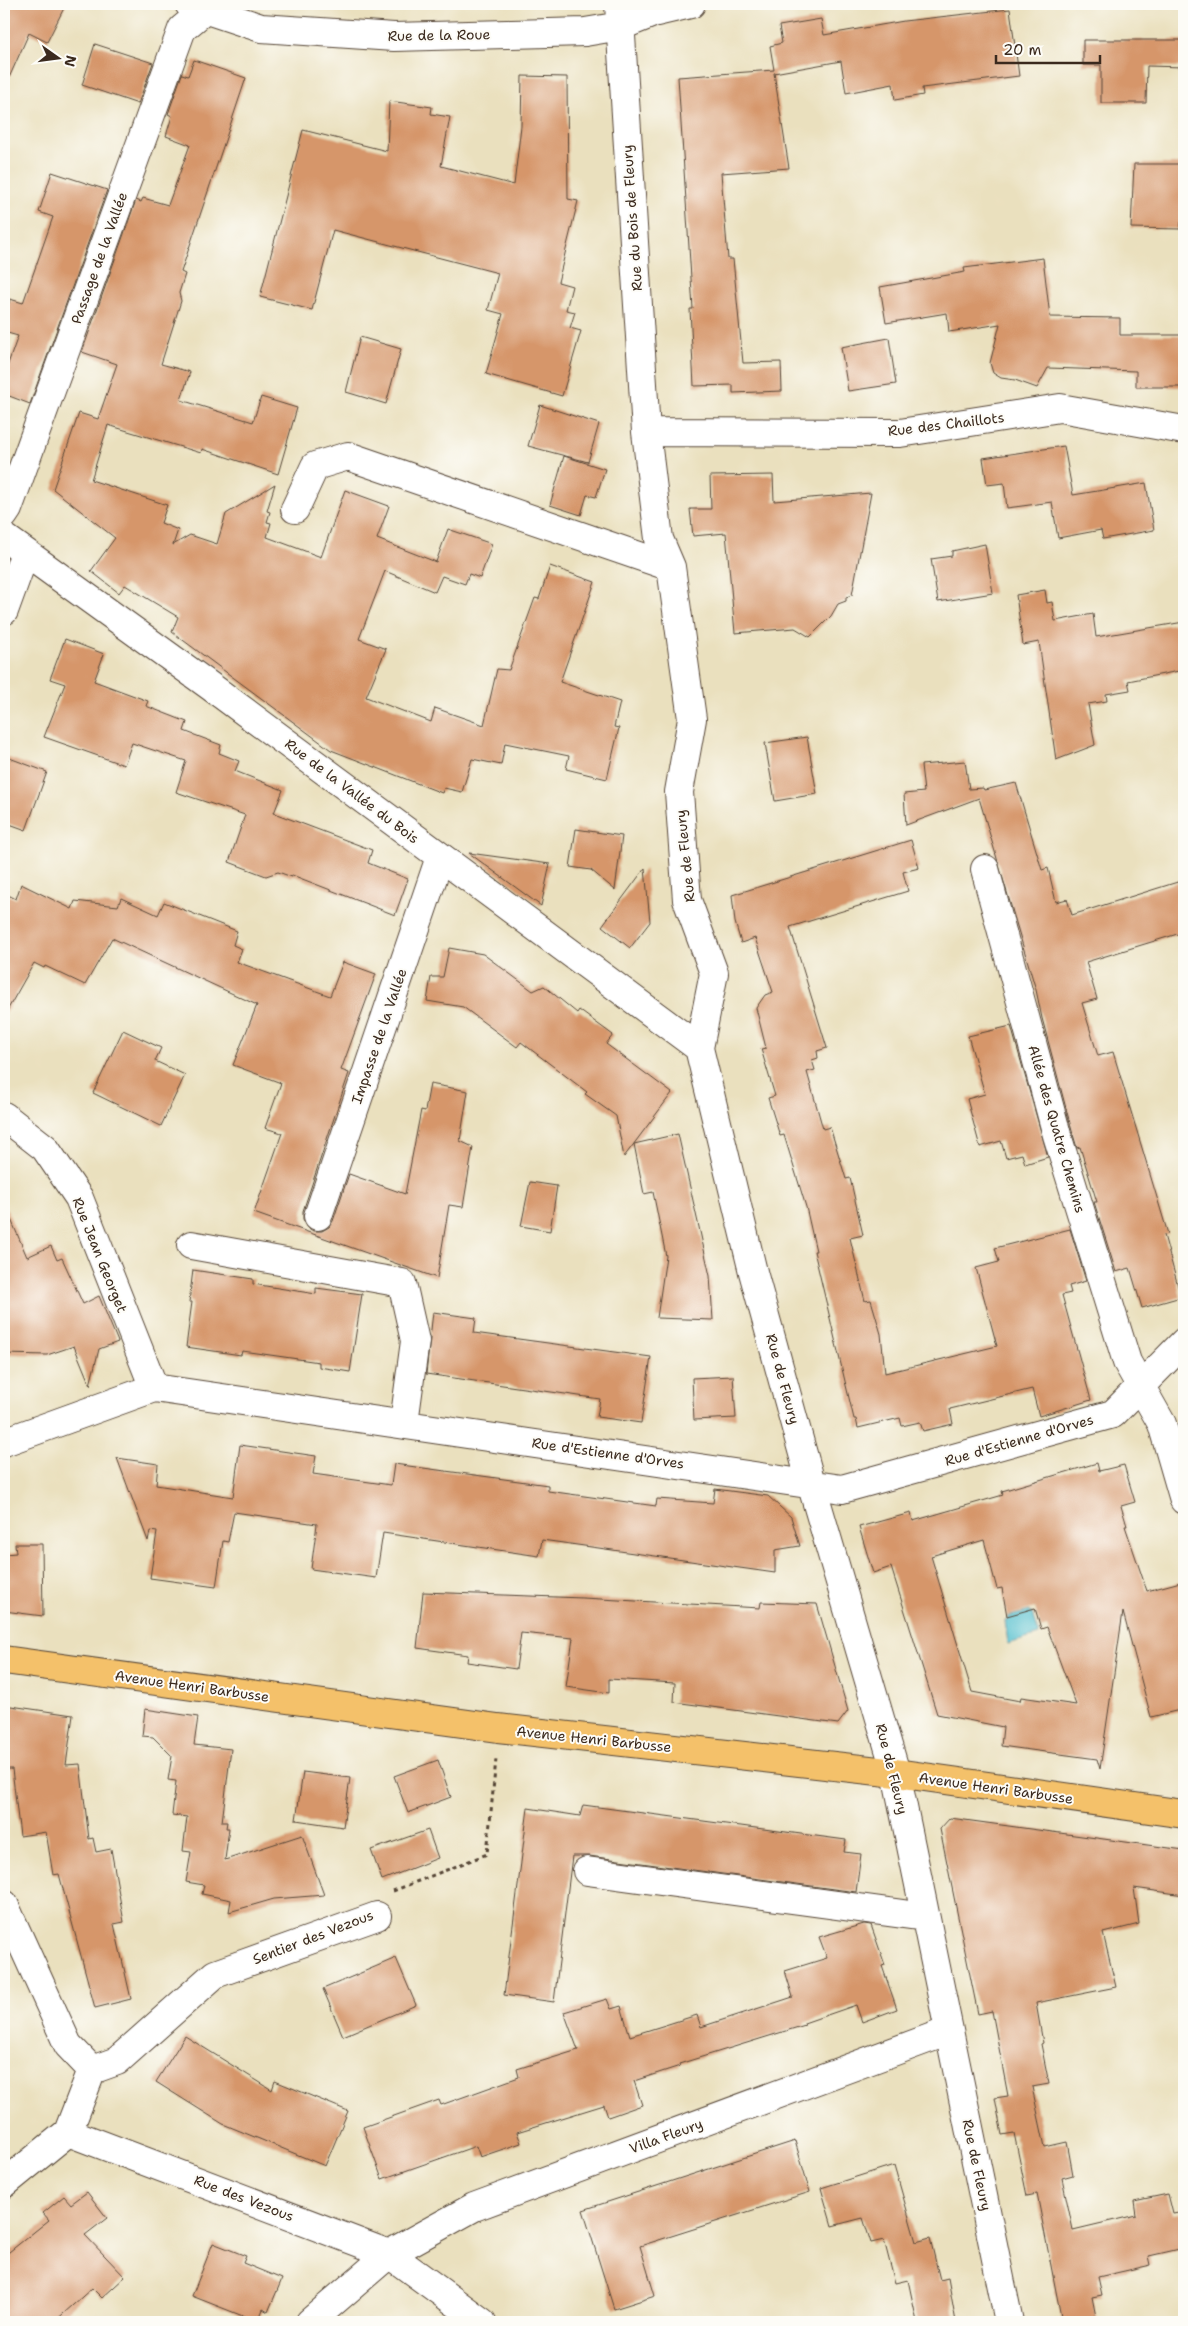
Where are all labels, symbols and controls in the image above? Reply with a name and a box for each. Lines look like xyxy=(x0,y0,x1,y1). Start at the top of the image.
street label: Rue de la Roue xyxy=(387,25,491,45)
north arrow xyxy=(32,32,82,82)
scale bar xyxy=(996,32,1099,64)
text: 20 m xyxy=(1003,40,1042,60)
text: N xyxy=(61,54,81,69)
street label: Rue du Bois de Fleury xyxy=(618,144,646,292)
street label: Passage de la Vallée xyxy=(67,189,131,326)
street label: Rue des Chaillots xyxy=(887,408,1005,440)
street label: Rue de la Vallée du Bois xyxy=(281,735,423,847)
street label: Rue de Fleury xyxy=(671,809,699,903)
street label: Impasse de la Vallée xyxy=(347,966,411,1106)
street label: Allée des Quatre Chemins xyxy=(1024,1043,1090,1215)
street label: Rue Jean Georget xyxy=(69,1195,131,1315)
street label: Rue de Fleury xyxy=(762,1332,804,1426)
street label: Rue d'Estienne d'Orves xyxy=(943,1410,1095,1470)
street label: Rue d'Estienne d'Orves xyxy=(531,1433,685,1473)
street label: Avenue Henri Barbusse xyxy=(114,1666,270,1706)
street label: Avenue Henri Barbusse xyxy=(516,1722,672,1756)
street label: Rue de Fleury xyxy=(872,1722,912,1816)
street label: Avenue Henri Barbusse xyxy=(918,1768,1074,1808)
street label: Sentier des Vezous xyxy=(250,1906,376,1968)
street label: Villa Fleury xyxy=(627,2114,705,2158)
street label: Rue de Fleury xyxy=(959,2118,995,2212)
street label: Rue des Vezous xyxy=(192,2171,297,2225)

